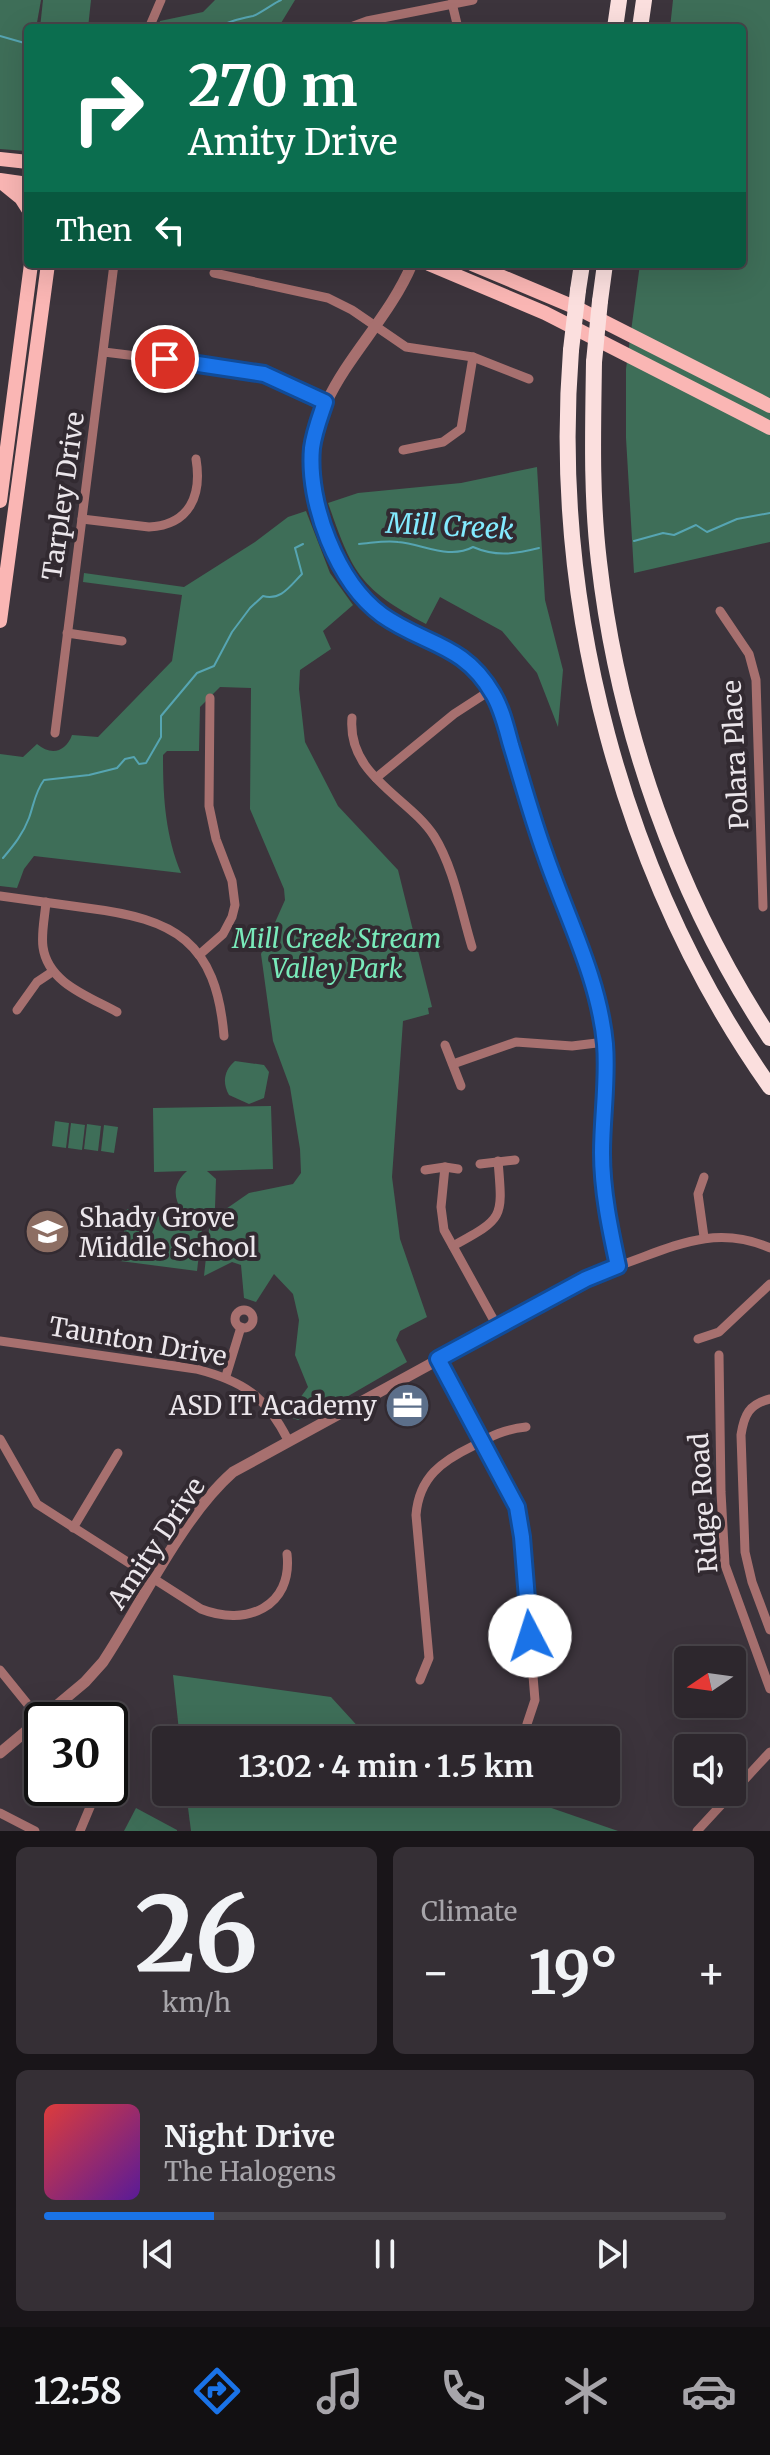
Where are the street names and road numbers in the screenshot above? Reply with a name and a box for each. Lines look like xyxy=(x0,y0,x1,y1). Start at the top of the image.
street label: Tarpley Drive xyxy=(35,410,91,582)
street label: Polara Place xyxy=(715,679,755,831)
street label: Taunton Drive xyxy=(47,1309,229,1373)
street label: Ridge Road xyxy=(682,1431,724,1574)
street label: Amity Drive xyxy=(99,1471,212,1616)

